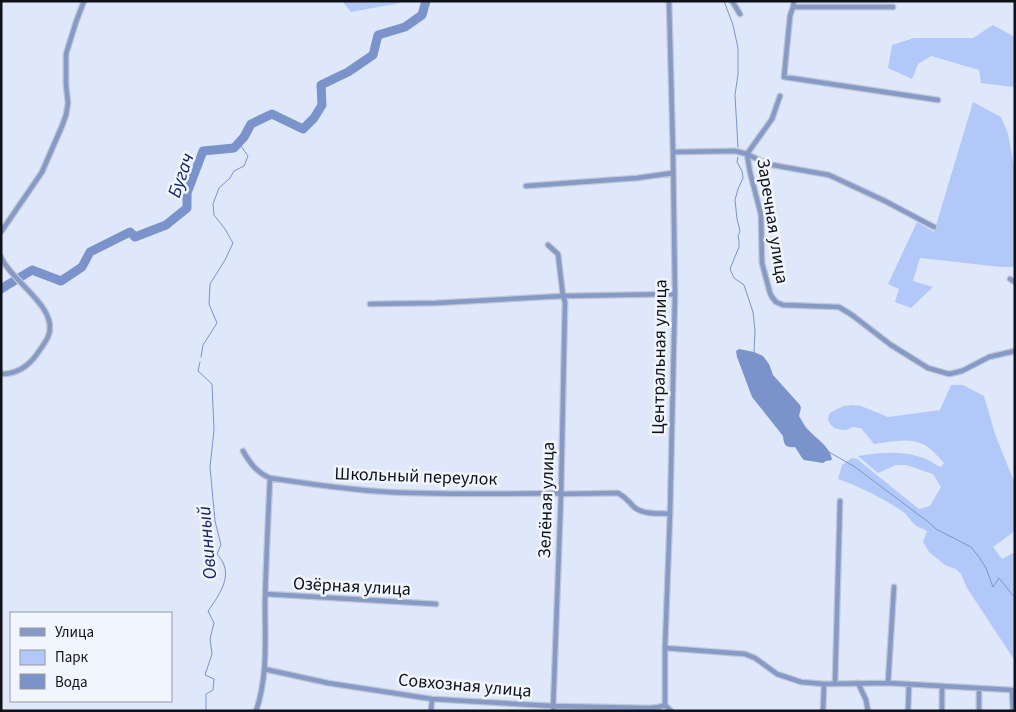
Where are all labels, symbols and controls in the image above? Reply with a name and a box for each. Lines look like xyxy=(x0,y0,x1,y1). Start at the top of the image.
water label: Бугач xyxy=(161,150,202,201)
street label: Заречная улица xyxy=(750,157,795,285)
street label: Центральная улица xyxy=(646,279,673,435)
street label: Зелёная улица xyxy=(532,441,561,559)
street label: Школьный переулок xyxy=(334,461,498,492)
water label: Овинный xyxy=(191,505,224,581)
street label: Озёрная улица xyxy=(292,571,412,602)
legend xyxy=(10,612,172,702)
text: Улица xyxy=(55,622,94,643)
text: Парк xyxy=(55,647,89,668)
street label: Совхозная улица xyxy=(397,667,533,704)
text: Вода xyxy=(55,672,88,693)

